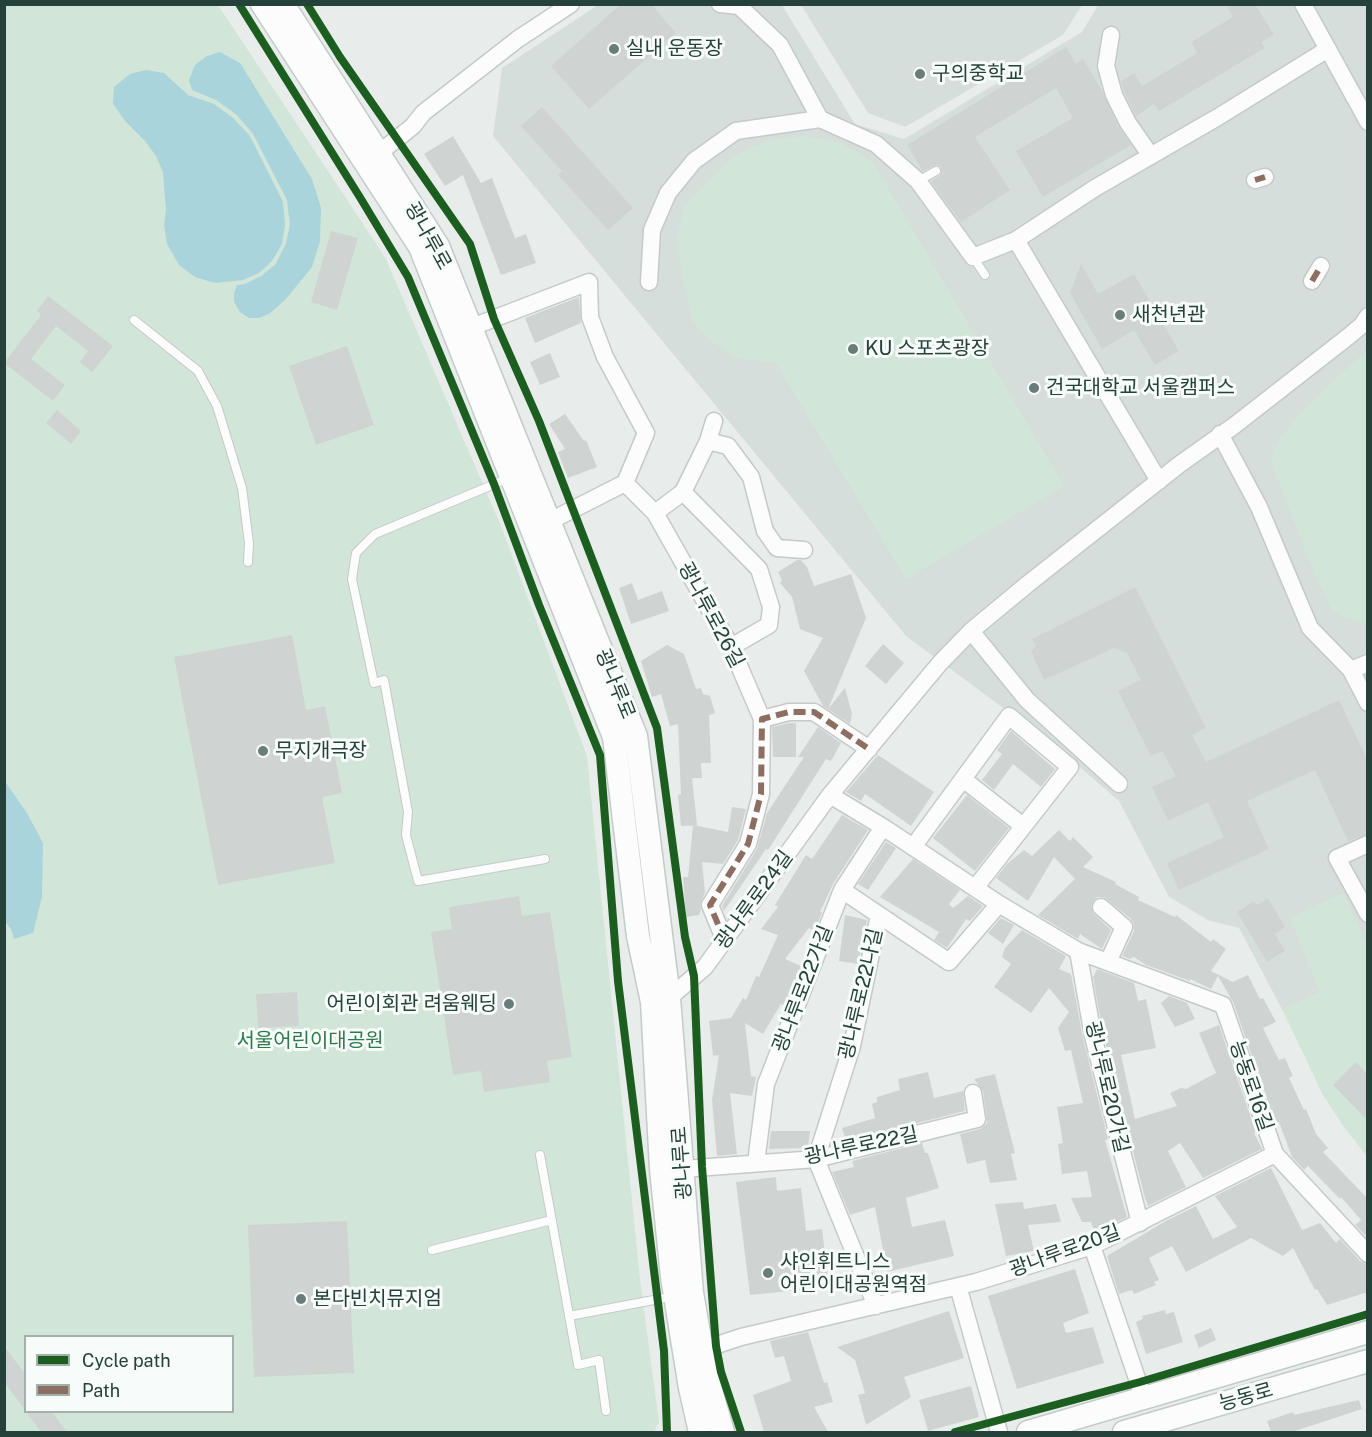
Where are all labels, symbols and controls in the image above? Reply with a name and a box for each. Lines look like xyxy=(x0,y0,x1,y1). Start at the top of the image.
place label: 실내 운동장 xyxy=(626,37,723,61)
marker: 실내 운동장 xyxy=(607,42,621,56)
place label: 구의중학교 xyxy=(932,62,1024,86)
marker: 구의중학교 xyxy=(913,67,927,81)
street label: 광나루로 xyxy=(400,198,456,274)
place label: 새천년관 xyxy=(1132,303,1206,327)
marker: 새천년관 xyxy=(1113,308,1127,322)
place label: KU 스포츠광장 xyxy=(865,337,989,361)
marker: KU 스포츠광장 xyxy=(846,342,860,356)
place label: 건국대학교 서울캠퍼스 xyxy=(1046,376,1235,400)
marker: 건국대학교 서울캠퍼스 xyxy=(1027,381,1041,395)
street label: 광나루로26길 xyxy=(673,558,749,672)
street label: 광나루로 xyxy=(590,645,640,723)
place label: 무지개극장 xyxy=(275,739,367,763)
marker: 무지개극장 xyxy=(256,744,270,758)
street label: 광나루로24길 xyxy=(710,846,798,954)
street label: 광나루로22가길 xyxy=(768,922,838,1056)
street label: 광나루로22나길 xyxy=(834,926,888,1062)
place label: 어린이회관 려움웨딩 xyxy=(327,992,497,1016)
marker: 어린이회관 려움웨딩 xyxy=(502,997,516,1011)
street label: 광나루로20가길 xyxy=(1080,1019,1134,1155)
park label: 서울어린이대공원 xyxy=(236,1029,384,1053)
street label: 능동로16길 xyxy=(1224,1038,1278,1134)
street label: 광나루로22길 xyxy=(802,1122,920,1170)
street label: 광나루로 xyxy=(667,1125,697,1201)
street label: 광나루로20길 xyxy=(1006,1220,1124,1282)
place label: 샤인휘트니스 어린이대공원역점 xyxy=(780,1250,927,1297)
marker: 샤인휘트니스 어린이대공원역점 xyxy=(761,1266,775,1280)
place label: 본다빈치뮤지엄 xyxy=(313,1287,442,1311)
marker: 본다빈치뮤지엄 xyxy=(294,1292,308,1306)
legend xyxy=(24,1335,234,1413)
text: Cycle path xyxy=(82,1350,171,1371)
street label: 능동로 xyxy=(1216,1378,1276,1416)
text: Path xyxy=(82,1380,120,1401)

